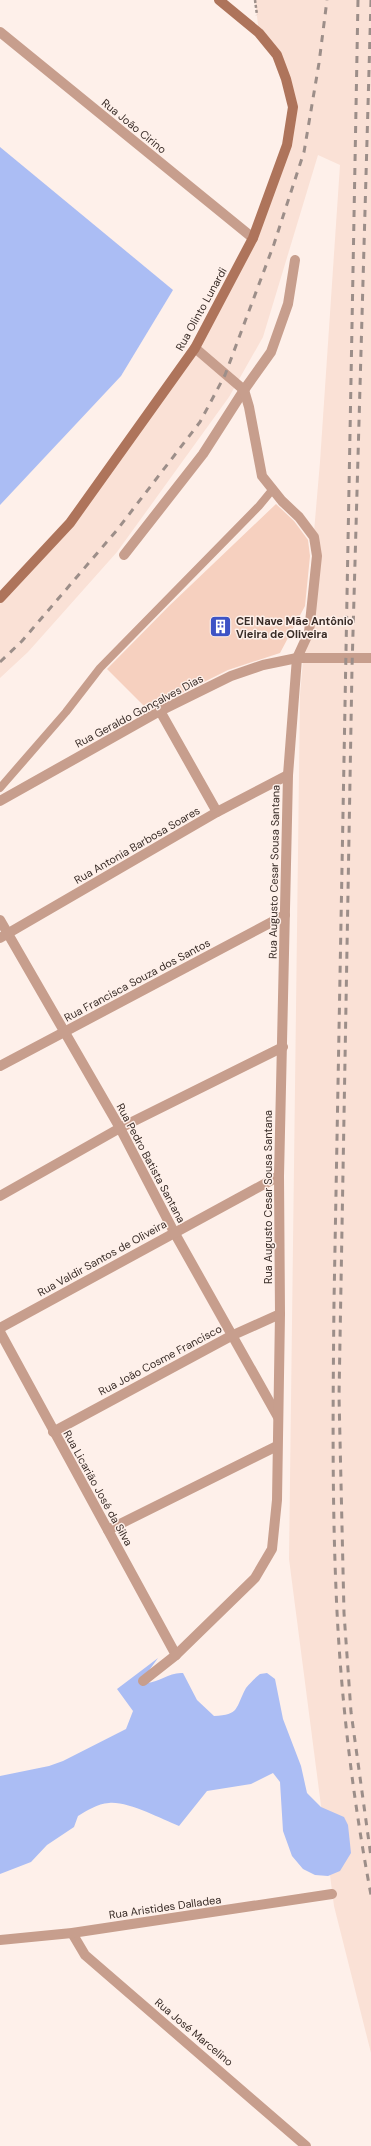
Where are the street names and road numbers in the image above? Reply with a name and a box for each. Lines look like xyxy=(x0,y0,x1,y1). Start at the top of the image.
street label: Rua João Cirino xyxy=(99,96,169,156)
street label: Rua Olinto Lunardi xyxy=(172,265,230,353)
street label: Rua Geraldo Gonçalves Dias xyxy=(73,671,205,751)
street label: Rua Augusto Cesar Sousa Santana xyxy=(265,785,283,959)
street label: Rua Antonia Barbosa Soares xyxy=(72,803,202,887)
street label: Rua Francisca Souza dos Santos xyxy=(62,935,212,1025)
street label: Rua Pedro Batista Santana xyxy=(113,1101,189,1225)
street label: Rua Augusto Cesar Sousa Santana xyxy=(261,1110,275,1284)
street label: Rua Valdir Santos de Oliveira xyxy=(35,1217,169,1299)
street label: Rua João Cosme Francisco xyxy=(96,1322,224,1398)
street label: Rua Licarião José da Silva xyxy=(60,1428,136,1548)
street label: Rua Aristides Dalladea xyxy=(108,1892,222,1922)
street label: Rua José Marcelino xyxy=(152,1995,236,2069)

